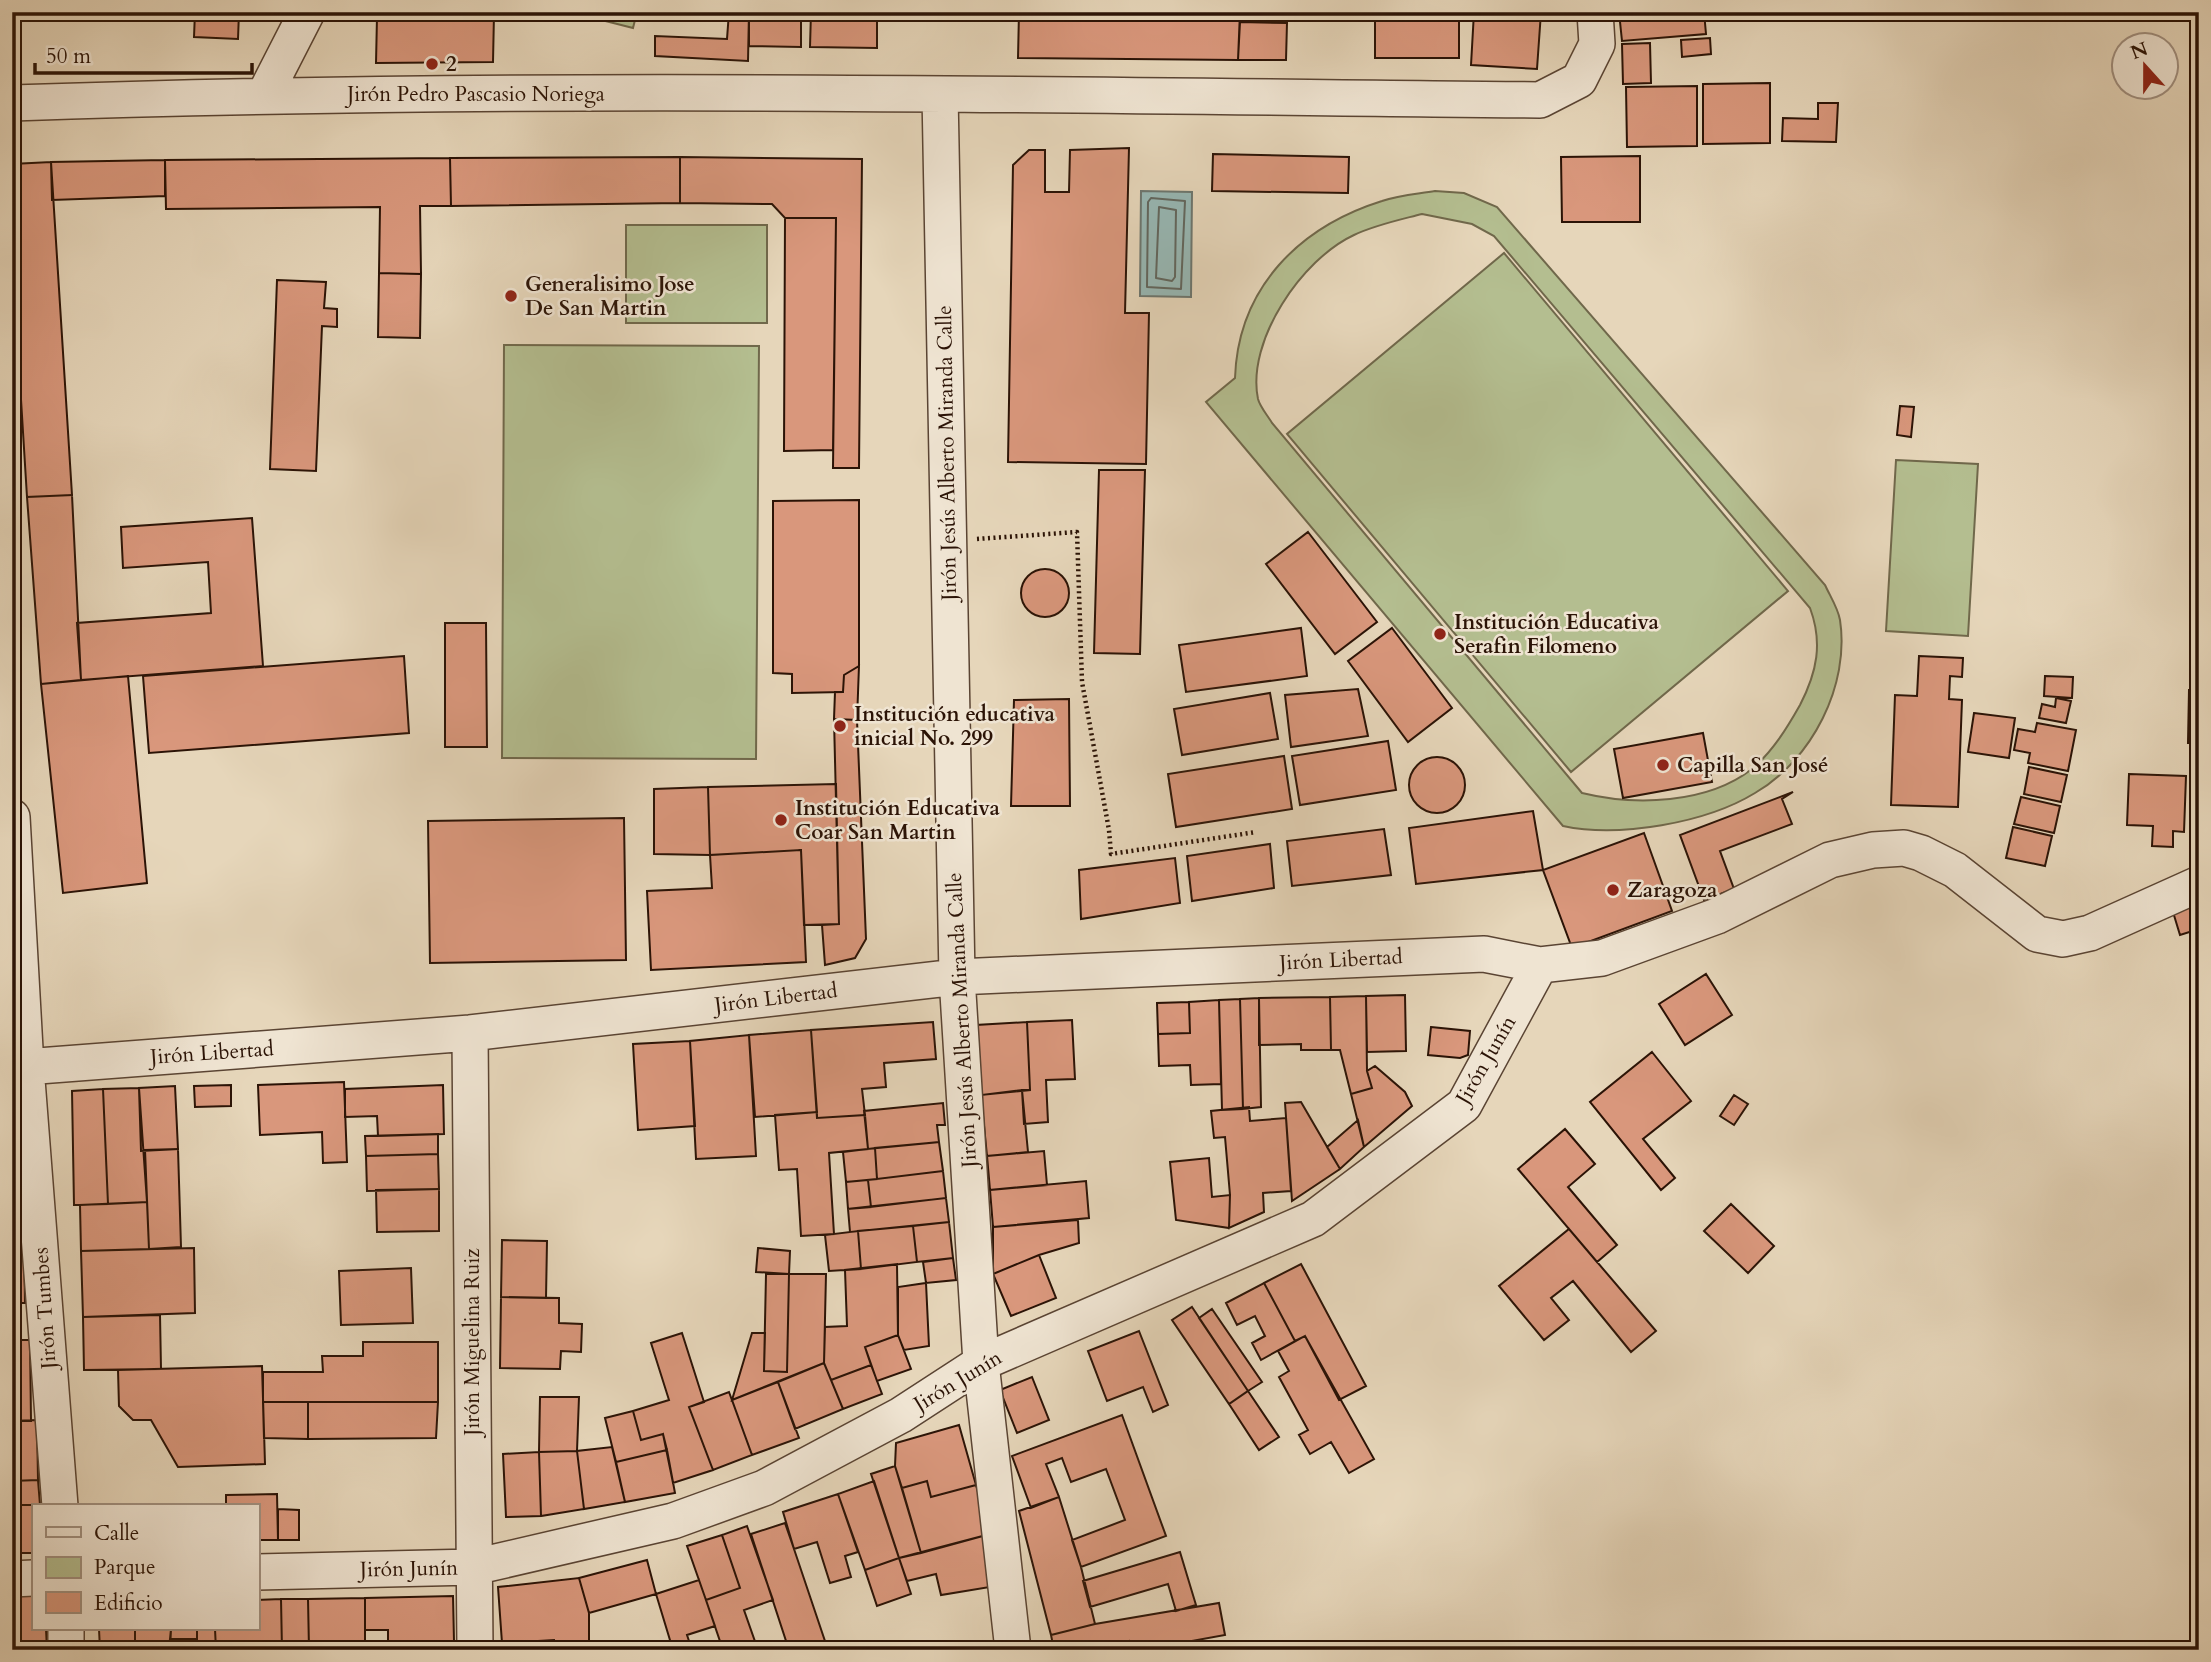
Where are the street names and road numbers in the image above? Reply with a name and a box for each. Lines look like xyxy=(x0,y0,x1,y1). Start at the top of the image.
street label: Jirón Pedro Pascasio Noriega xyxy=(344,80,605,109)
street label: Jirón Jesús Alberto Miranda Calle xyxy=(930,305,964,604)
street label: Jirón Jesús Alberto Miranda Calle xyxy=(940,872,984,1171)
street label: Jirón Libertad xyxy=(1276,942,1403,978)
street label: Jirón Libertad xyxy=(710,976,839,1020)
street label: Jirón Junín xyxy=(1447,1010,1523,1112)
street label: Jirón Libertad xyxy=(146,1034,275,1072)
street label: Jirón Tumbes xyxy=(26,1246,64,1373)
street label: Jirón Miguelina Ruiz xyxy=(458,1248,487,1439)
street label: Jirón Junín xyxy=(906,1343,1008,1420)
street label: Jirón Junín xyxy=(357,1554,458,1584)

